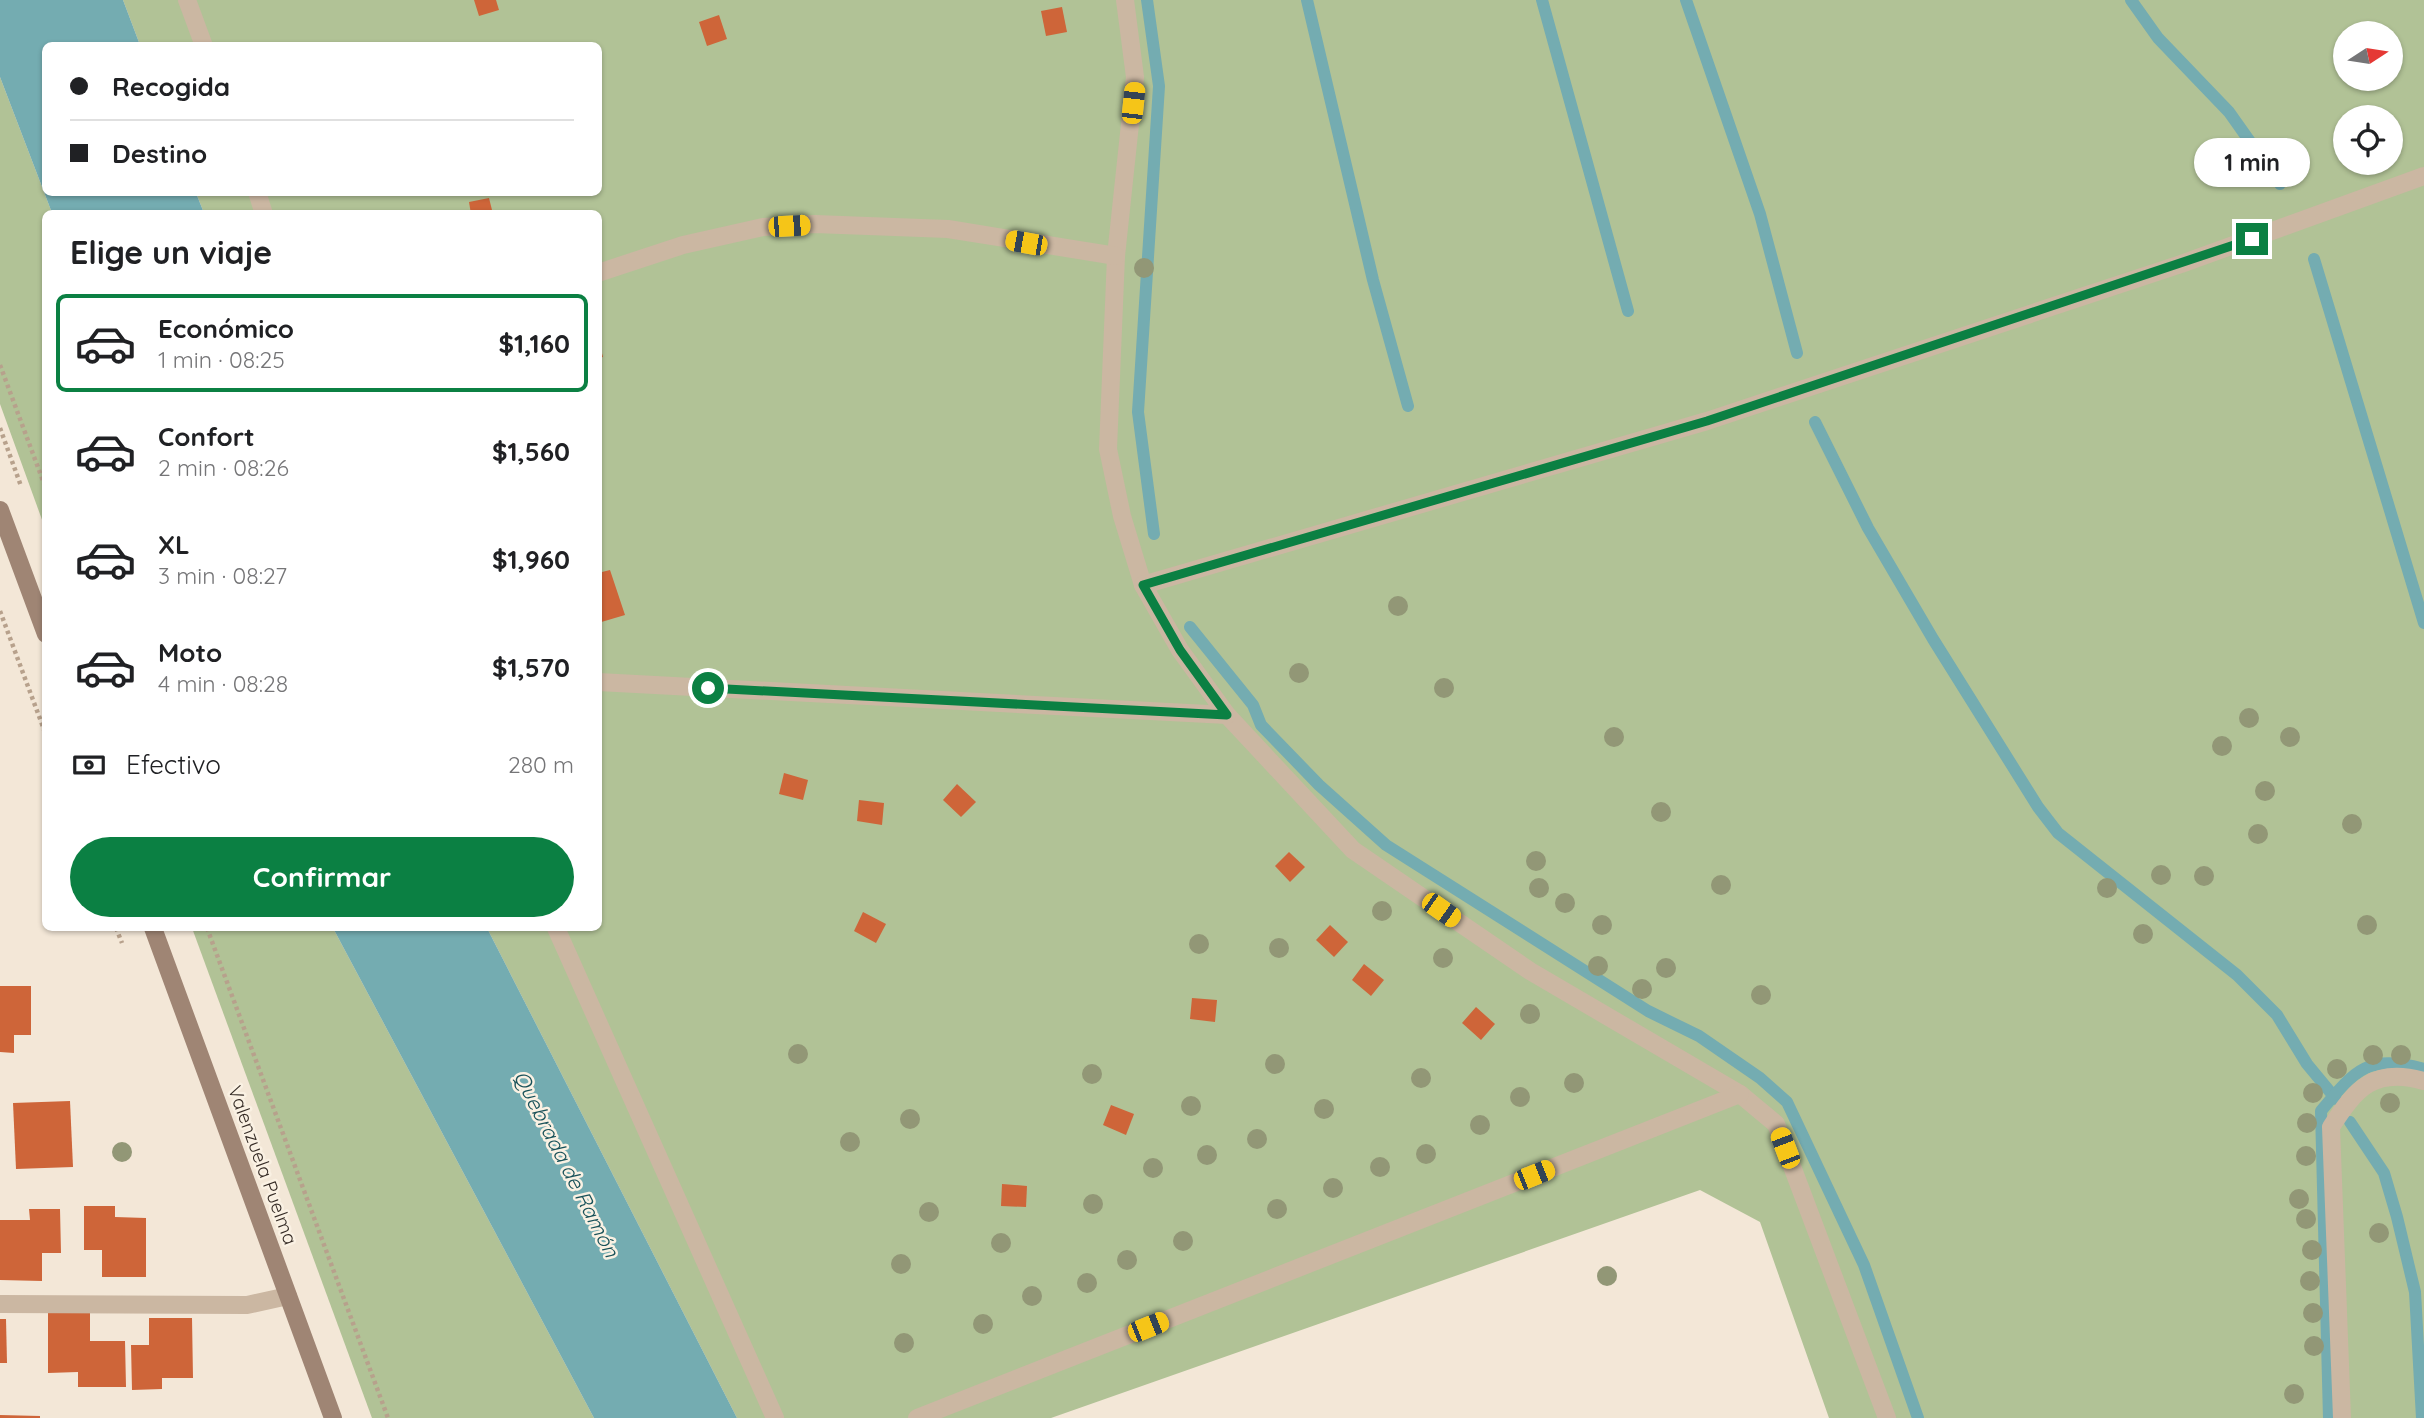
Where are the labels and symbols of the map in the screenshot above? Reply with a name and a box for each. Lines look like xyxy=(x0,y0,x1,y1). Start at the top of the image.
north arrow xyxy=(2333,21,2403,91)
car xyxy=(1121,81,1146,125)
callout: 1 min xyxy=(2194,138,2310,187)
car xyxy=(768,214,811,238)
route end xyxy=(2236,223,2268,255)
car xyxy=(1004,229,1049,257)
route start xyxy=(692,672,724,704)
car xyxy=(1418,889,1465,931)
water label: Quebrada de Ramón xyxy=(509,1066,626,1262)
street label: Valenzuela Puelma xyxy=(223,1082,303,1248)
car xyxy=(1768,1125,1803,1171)
car xyxy=(1511,1157,1558,1193)
car xyxy=(1125,1309,1172,1345)

